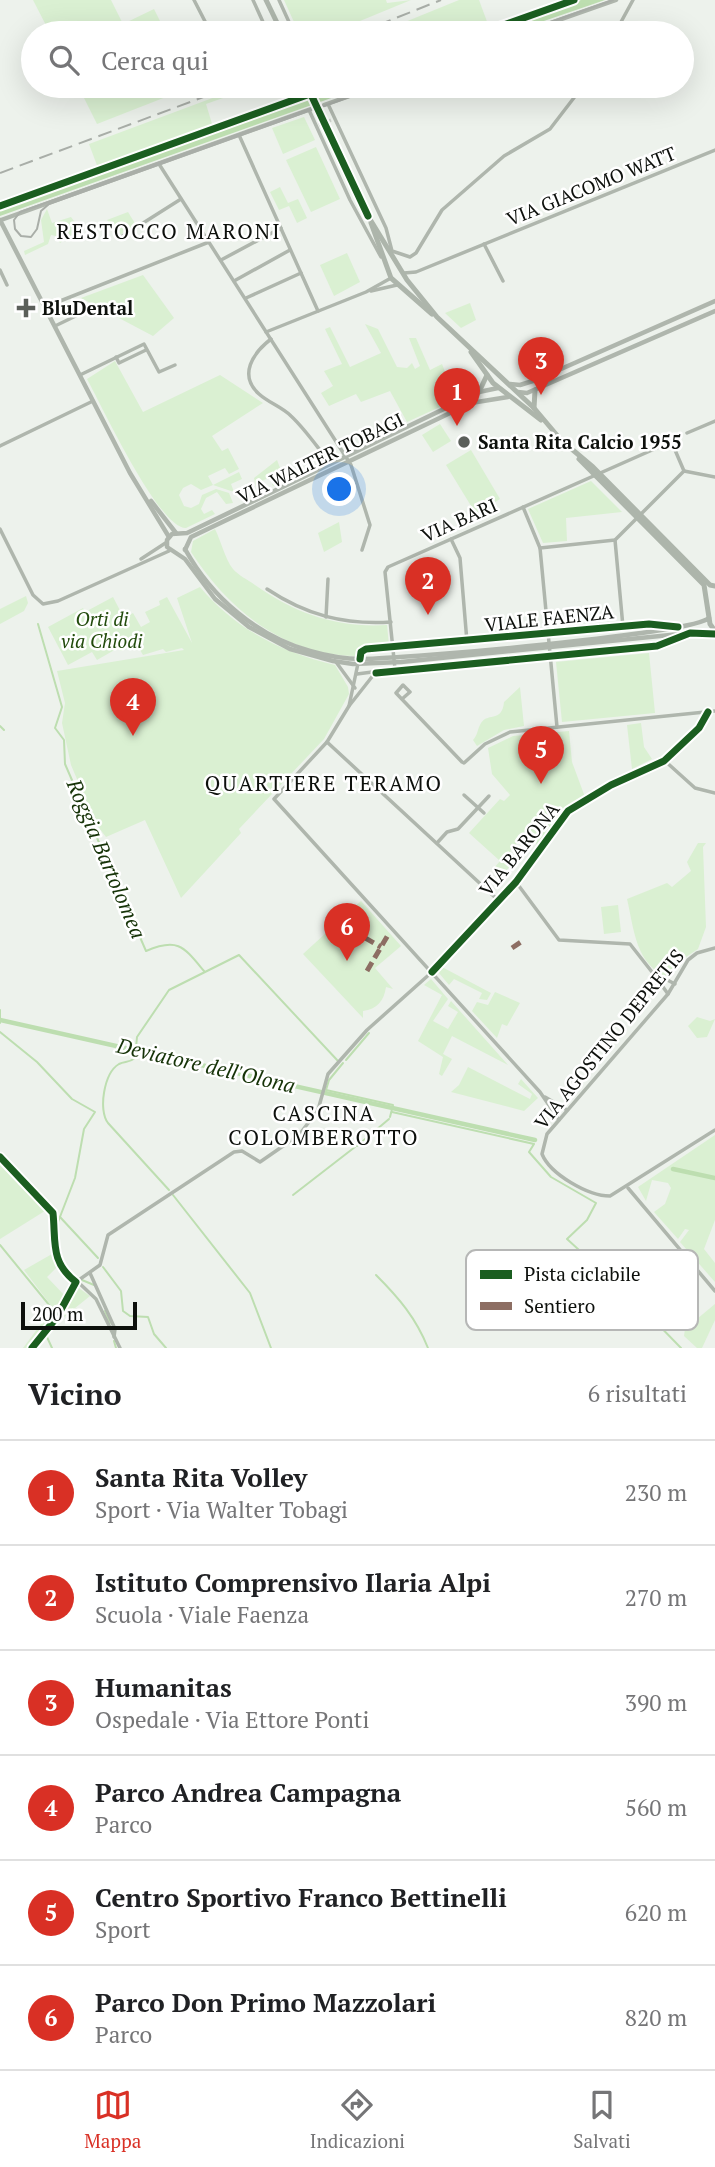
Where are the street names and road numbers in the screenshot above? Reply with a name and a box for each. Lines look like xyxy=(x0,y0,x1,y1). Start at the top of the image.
street label: VIA GIACOMO WATT xyxy=(502,140,679,231)
street label: VIA WALTER TOBAGI xyxy=(232,406,407,509)
street label: VIA BARI xyxy=(417,492,501,547)
street label: VIALE FAENZA xyxy=(483,598,615,637)
street label: VIA BARONA xyxy=(473,796,564,901)
street label: VIA AGOSTINO DEPRETIS xyxy=(528,944,689,1134)

